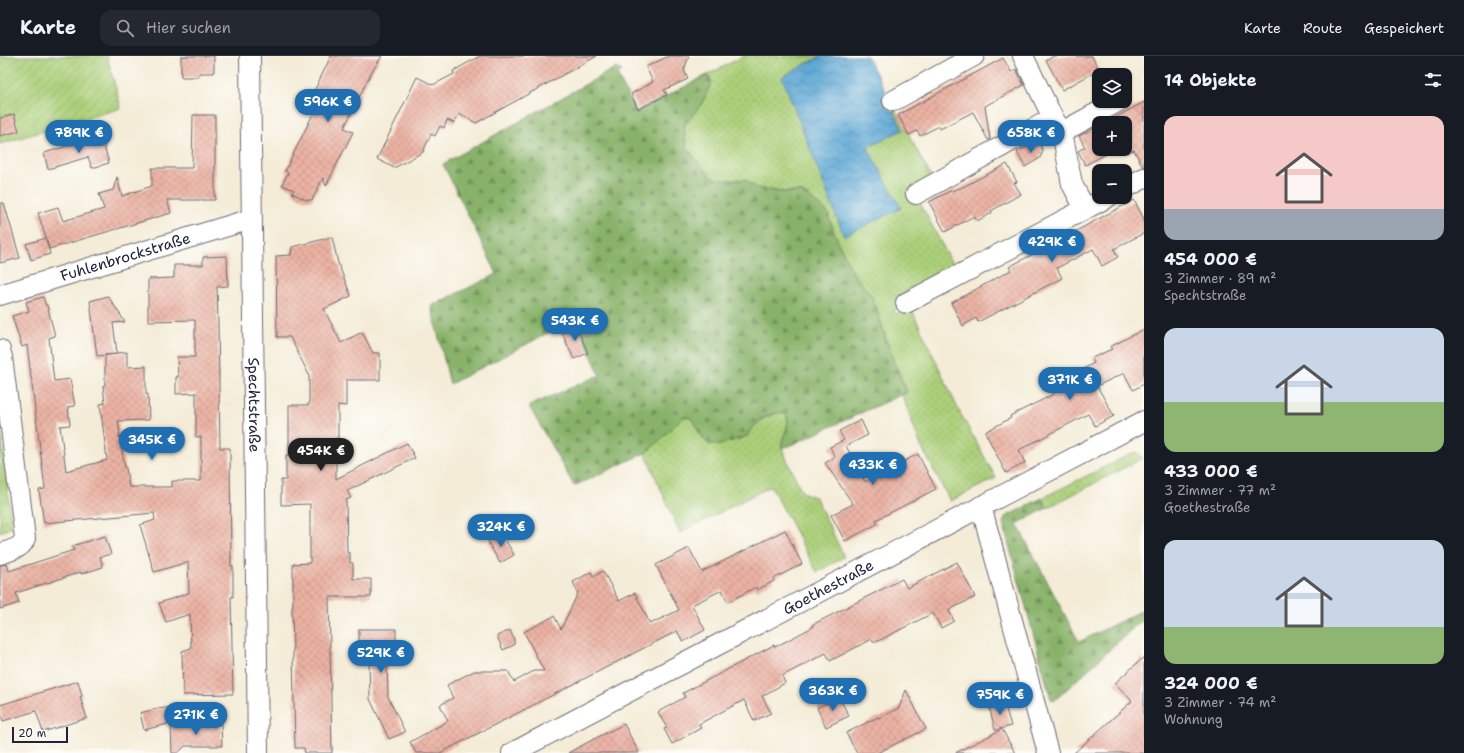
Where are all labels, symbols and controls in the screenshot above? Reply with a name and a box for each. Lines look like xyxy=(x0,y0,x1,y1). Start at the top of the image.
search box xyxy=(100,10,380,46)
text: Karte xyxy=(20,15,76,40)
icon: search xyxy=(114,17,136,39)
text: Hier suchen xyxy=(146,18,231,38)
text: Karte xyxy=(1244,19,1281,37)
text: Route xyxy=(1303,19,1342,37)
text: Gespeichert xyxy=(1364,19,1444,37)
map controls xyxy=(1092,68,1132,204)
button: layers xyxy=(1092,68,1132,108)
text: 14 Objekte xyxy=(1164,69,1257,91)
icon: filters xyxy=(1422,69,1444,91)
pin: 596K € xyxy=(295,89,361,123)
text: 596K € xyxy=(304,93,352,110)
button: + xyxy=(1092,116,1132,156)
pin: 789K € xyxy=(46,120,112,154)
pin: 658K € xyxy=(998,120,1064,154)
text: 789K € xyxy=(54,124,104,141)
text: 658K € xyxy=(1007,124,1055,141)
icon: home xyxy=(1268,142,1340,214)
button: − xyxy=(1092,164,1132,204)
street label: Fuhlenbrockstraße xyxy=(58,228,193,286)
pin: 429K € xyxy=(1019,229,1085,263)
text: 429K € xyxy=(1028,233,1076,250)
text: 454 000 € xyxy=(1164,248,1257,270)
text: 3 Zimmer · 89 m² xyxy=(1164,270,1276,287)
text: Spechtstraße xyxy=(1164,287,1246,304)
pin: 543K € xyxy=(542,308,608,342)
text: 543K € xyxy=(551,312,599,329)
icon: home xyxy=(1268,354,1340,426)
street label: Spechtstraße xyxy=(243,357,265,453)
pin: 371K € xyxy=(1037,367,1103,401)
text: 371K € xyxy=(1047,371,1093,388)
pin: 345K € xyxy=(119,427,185,461)
text: 345K € xyxy=(128,431,176,448)
pin: 454K € xyxy=(288,438,354,472)
text: 454K € xyxy=(297,442,345,459)
pin: 433K € xyxy=(840,452,906,486)
text: 433K € xyxy=(849,456,897,473)
text: 433 000 € xyxy=(1164,460,1258,482)
text: 3 Zimmer · 77 m² xyxy=(1164,482,1276,499)
text: Goethestraße xyxy=(1164,499,1250,516)
pin: 324K € xyxy=(468,514,534,548)
text: 324K € xyxy=(477,518,525,535)
street label: Goethestraße xyxy=(779,555,877,619)
icon: home xyxy=(1268,566,1340,638)
pin: 529K € xyxy=(348,640,414,674)
text: 529K € xyxy=(357,644,405,661)
text: 324 000 € xyxy=(1164,672,1258,694)
pin: 363K € xyxy=(800,678,866,712)
text: 363K € xyxy=(808,682,858,699)
pin: 759K € xyxy=(967,682,1033,716)
text: 759K € xyxy=(976,686,1024,703)
text: 3 Zimmer · 74 m² xyxy=(1164,694,1276,711)
pin: 271K € xyxy=(163,702,229,736)
text: 271K € xyxy=(173,706,219,723)
text: Wohnung xyxy=(1164,711,1223,728)
scale bar xyxy=(12,725,68,744)
text: 20 m xyxy=(18,726,46,741)

